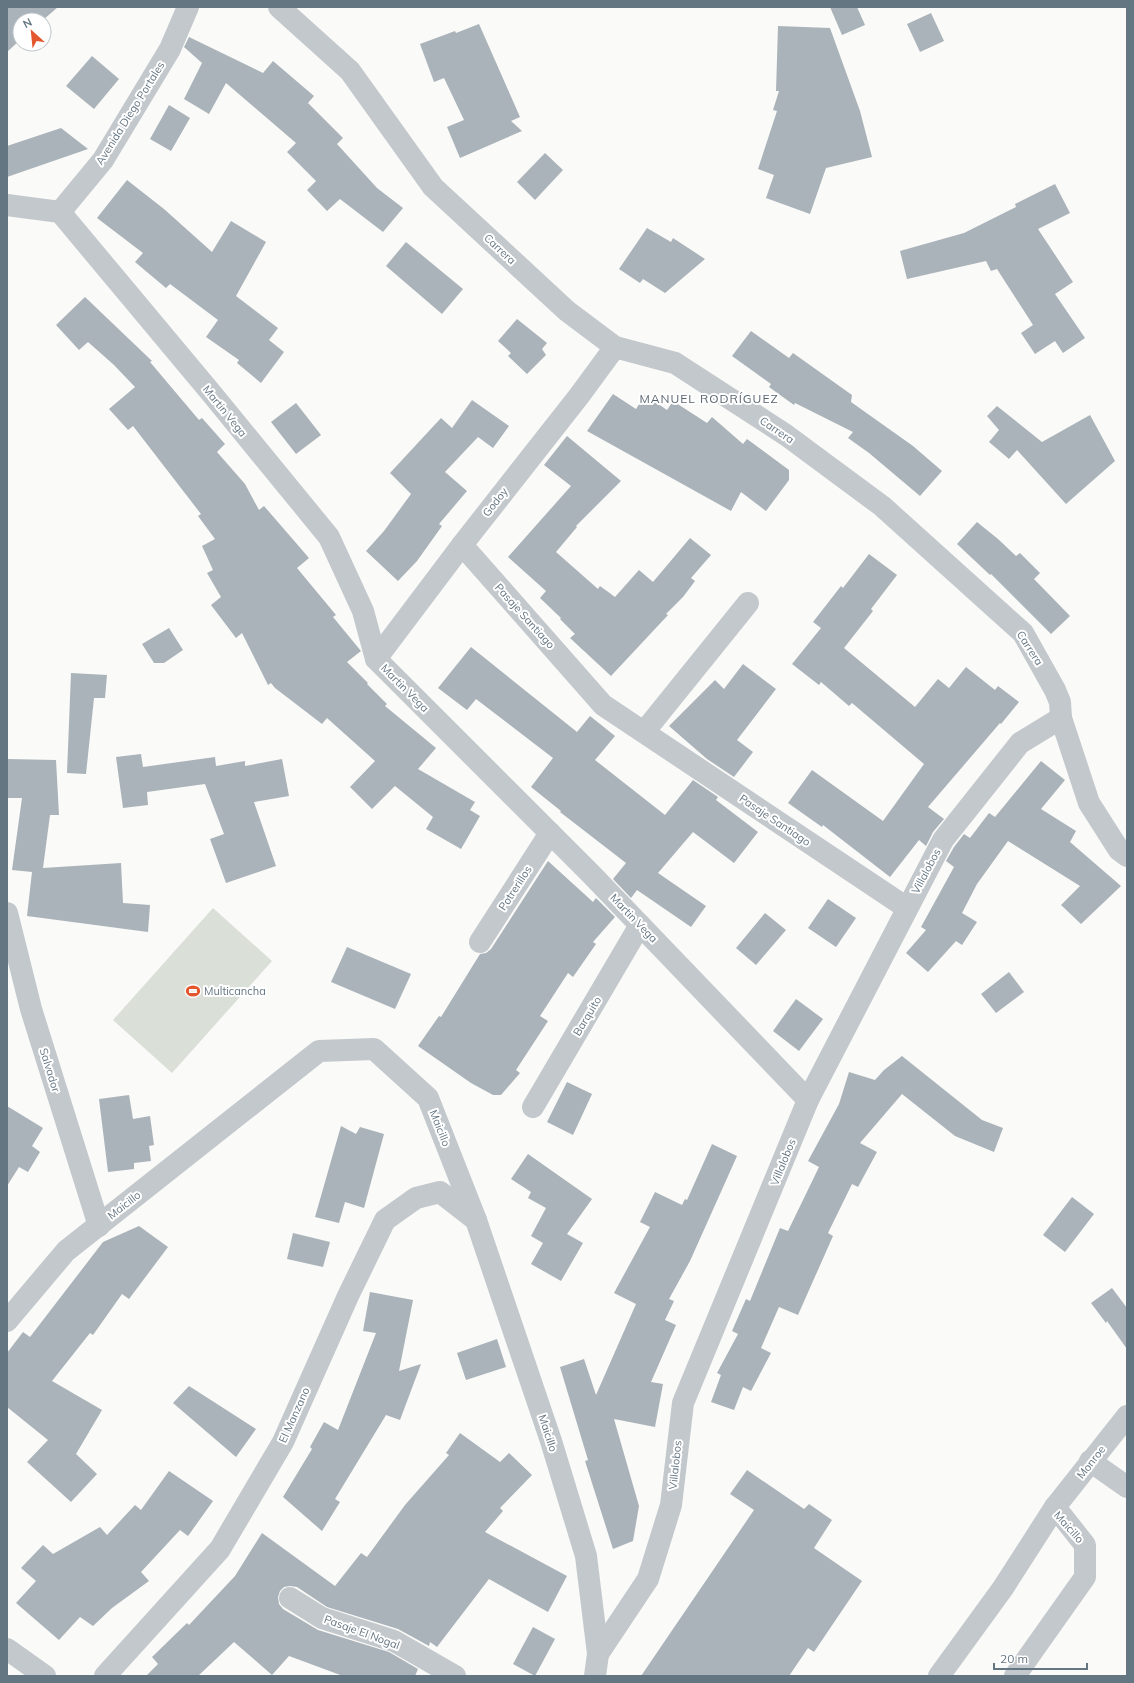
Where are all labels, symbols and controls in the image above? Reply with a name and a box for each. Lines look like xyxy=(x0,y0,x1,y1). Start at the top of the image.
north arrow xyxy=(12,12,52,52)
text: N xyxy=(21,15,34,31)
street label: Avenida Diego Portales xyxy=(92,59,168,167)
street label: Carrera xyxy=(481,231,519,267)
street label: Martin Vega xyxy=(200,382,250,440)
district label: MANUEL RODRÍGUEZ xyxy=(639,391,779,406)
street label: Carrera xyxy=(757,413,797,447)
street label: Godoy xyxy=(479,485,511,519)
street label: Pasaje Santiago xyxy=(492,581,558,651)
street label: Carrera xyxy=(1014,628,1046,668)
street label: Martin Vega xyxy=(378,661,432,715)
street label: Pasaje Santiago xyxy=(737,791,813,849)
street label: Villalobos xyxy=(908,846,944,896)
street label: Potrerillos xyxy=(495,863,535,913)
street label: Martin Vega xyxy=(607,891,661,945)
sports icon: Multicancha xyxy=(185,983,201,999)
place label: Multicancha xyxy=(204,984,266,998)
street label: Barquito xyxy=(570,994,604,1038)
street label: Salvador xyxy=(37,1046,63,1094)
street label: Maicillo xyxy=(426,1108,454,1148)
street label: Villalobos xyxy=(767,1136,799,1188)
street label: Maicillo xyxy=(105,1188,143,1222)
street label: El Manzano xyxy=(276,1385,312,1445)
street label: Maicillo xyxy=(535,1413,561,1453)
street label: Villalobos xyxy=(665,1440,685,1490)
street label: Monroe xyxy=(1074,1443,1108,1481)
street label: Maicillo xyxy=(1051,1508,1087,1546)
street label: Pasaje El Nogal xyxy=(322,1612,402,1652)
scale bar xyxy=(994,1645,1087,1671)
text: 20 m xyxy=(1000,1651,1028,1666)

